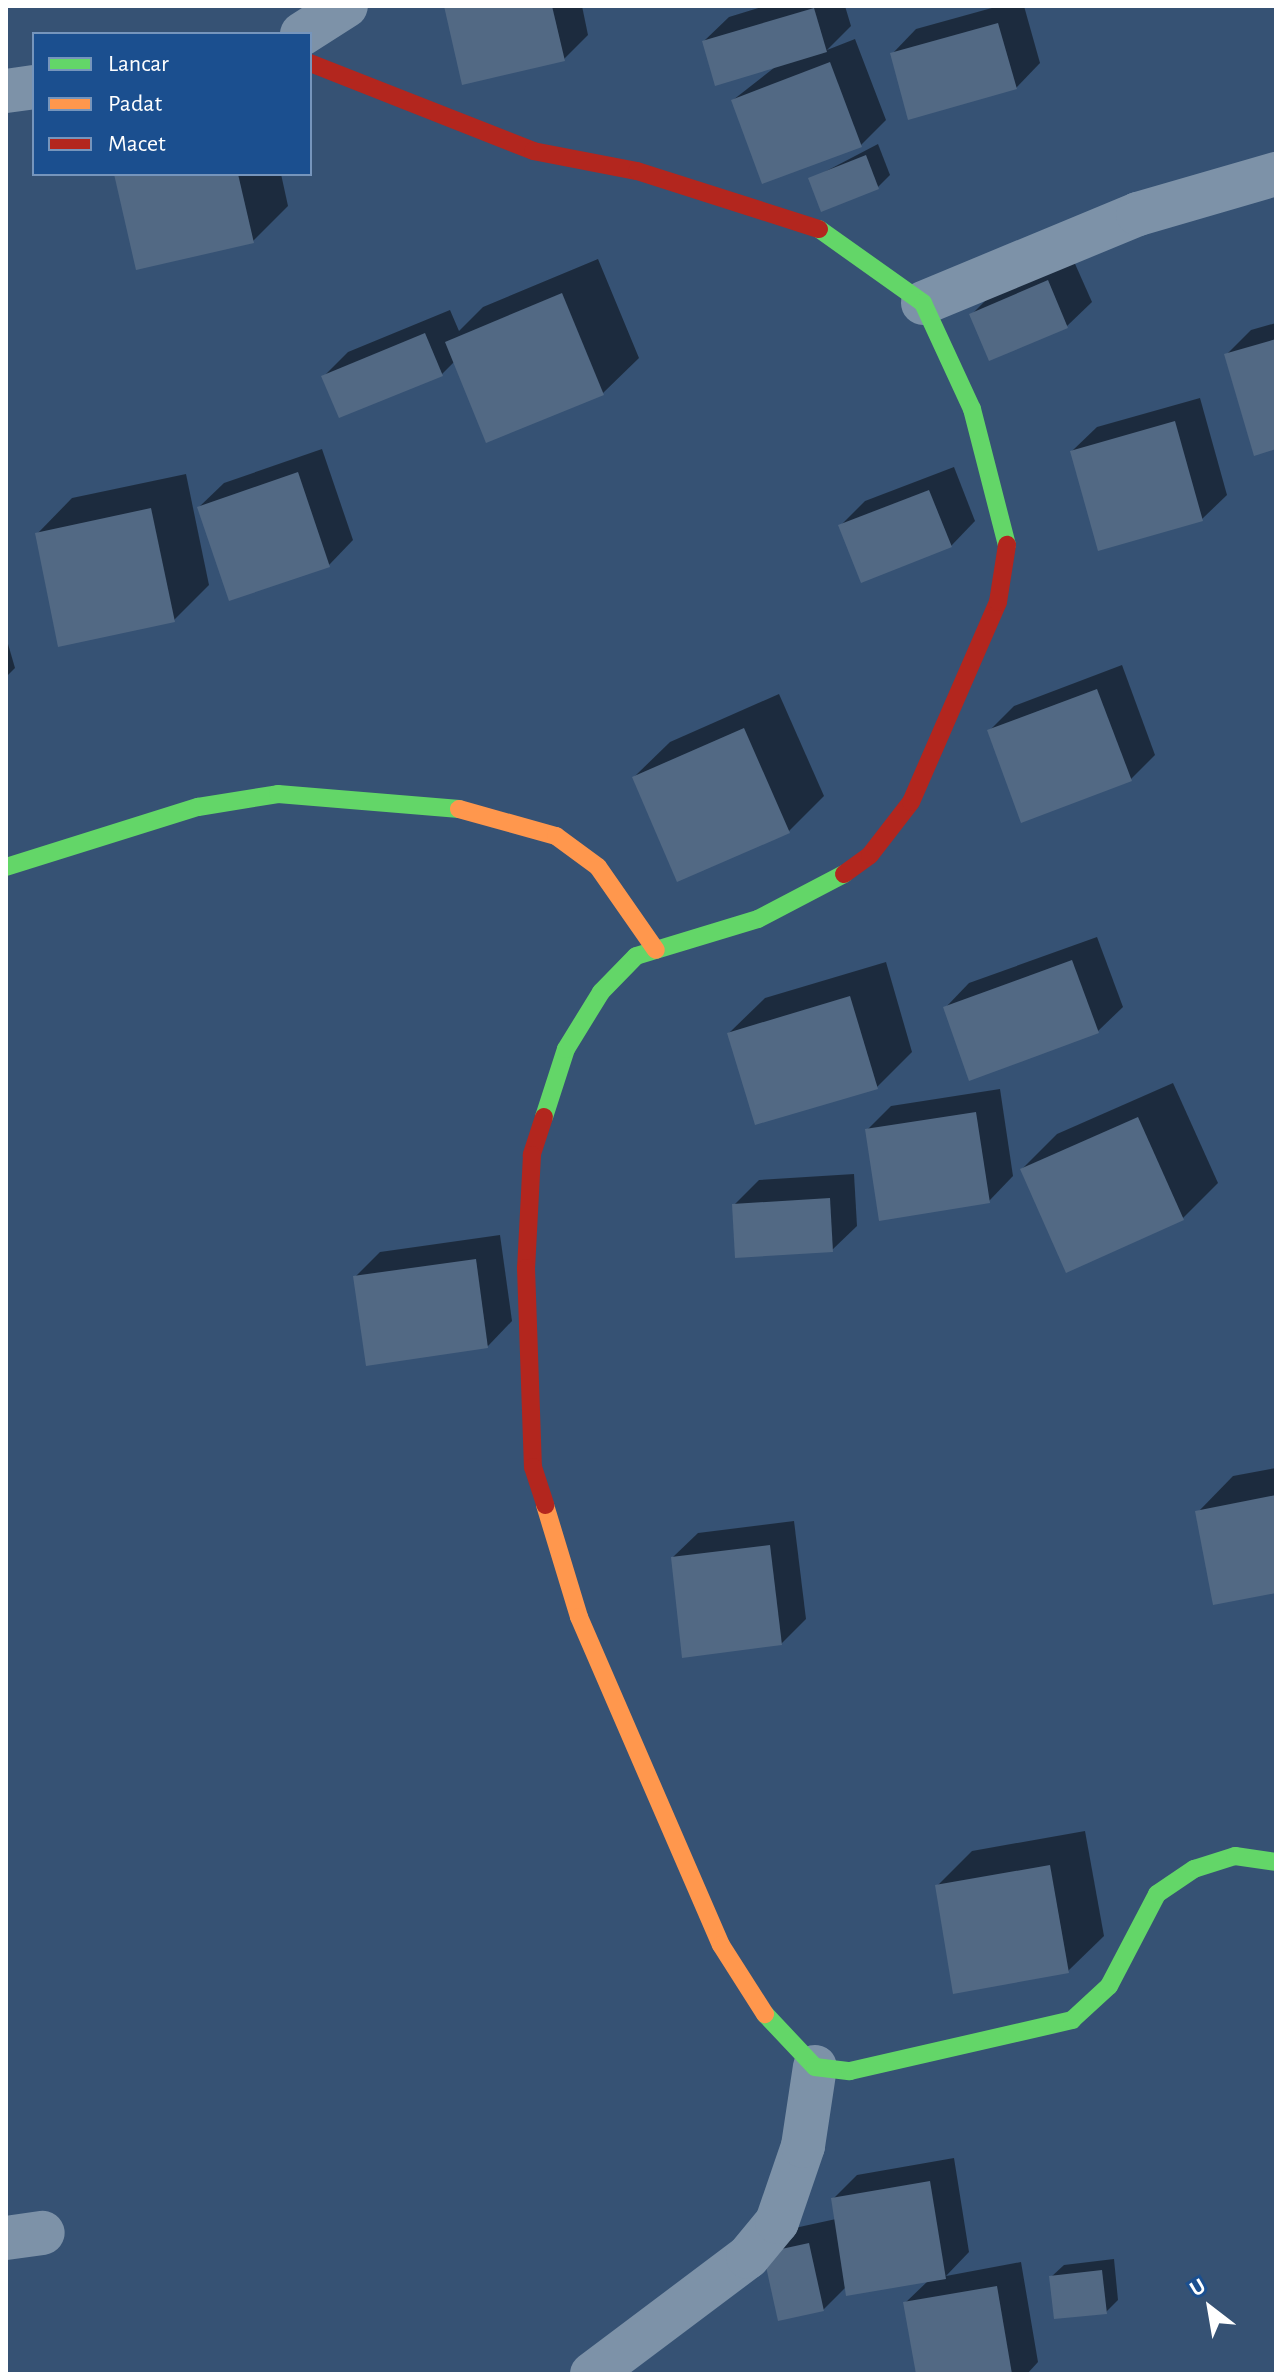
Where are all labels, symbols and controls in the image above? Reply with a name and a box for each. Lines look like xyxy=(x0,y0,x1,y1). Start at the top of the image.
legend xyxy=(32,32,312,176)
text: Lancar xyxy=(108,52,169,76)
text: Padat xyxy=(108,92,162,116)
text: Macet xyxy=(108,132,166,156)
north arrow xyxy=(1170,2268,1250,2348)
text: U xyxy=(1186,2274,1209,2300)

